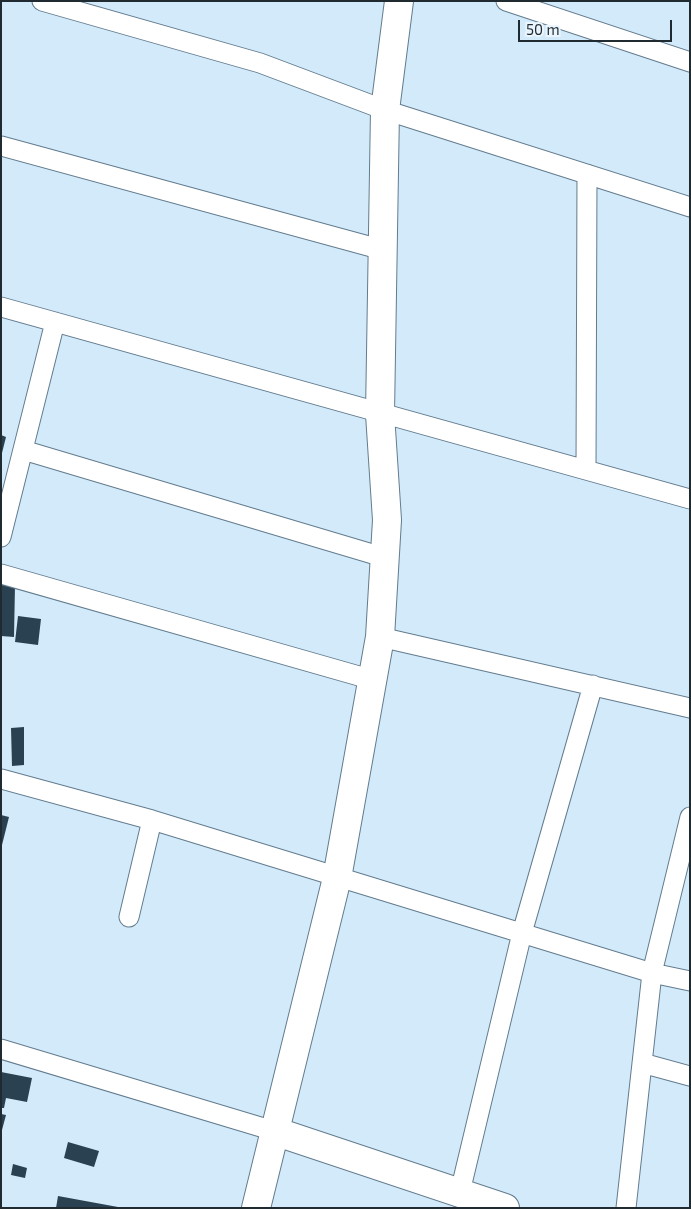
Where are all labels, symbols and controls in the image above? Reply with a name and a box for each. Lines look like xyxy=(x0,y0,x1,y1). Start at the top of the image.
scale bar xyxy=(521,10,675,42)
text: 50 m xyxy=(526,20,560,38)

